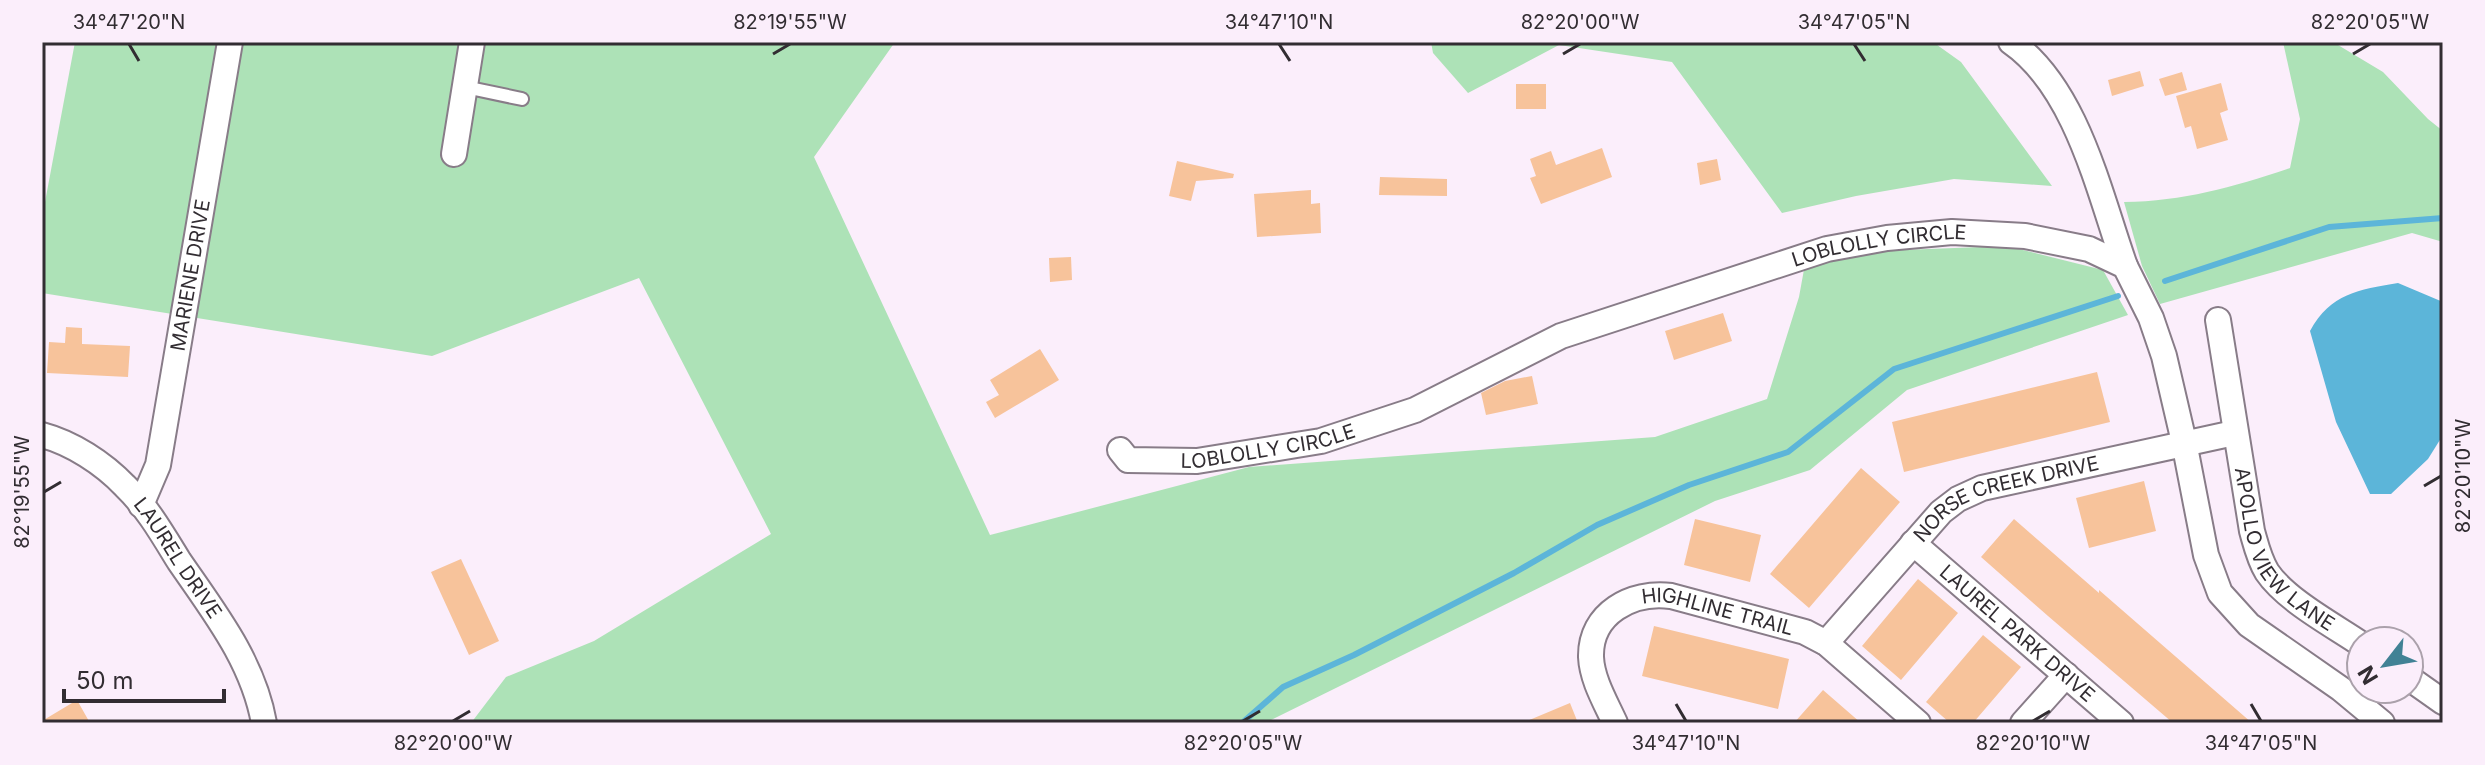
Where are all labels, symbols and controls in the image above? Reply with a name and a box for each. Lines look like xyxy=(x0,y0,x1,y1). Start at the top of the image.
text: 34°47'20"N xyxy=(73,10,185,34)
text: 82°19'55"W xyxy=(733,10,847,34)
text: 34°47'10"N xyxy=(1225,10,1333,34)
text: 82°20'00"W xyxy=(1521,10,1640,34)
text: 34°47'05"N xyxy=(1798,10,1910,34)
text: 82°20'05"W xyxy=(2311,10,2429,34)
street label: MARIENE DRIVE xyxy=(166,198,215,353)
street label: LOBLOLLY CIRCLE xyxy=(1789,220,1967,272)
street label: LOBLOLLY CIRCLE xyxy=(1180,419,1358,474)
text: 82°20'10"W xyxy=(2451,419,2475,533)
text: 82°19'55"W xyxy=(10,435,34,549)
street label: NORSE CREEK DRIVE xyxy=(1908,451,2101,547)
street label: APOLLO VIEW LANE xyxy=(2230,465,2339,636)
street label: LAUREL DRIVE xyxy=(129,493,227,623)
street label: LAUREL PARK DRIVE xyxy=(1935,560,2100,707)
street label: HIGHLINE TRAIL xyxy=(1640,583,1796,640)
north arrow xyxy=(2345,625,2425,705)
scale bar xyxy=(64,653,224,703)
text: N xyxy=(2352,661,2383,689)
text: 50 m xyxy=(76,666,134,695)
text: 82°20'00"W xyxy=(394,731,513,755)
text: 82°20'05"W xyxy=(1184,731,1302,755)
text: 34°47'10"N xyxy=(1632,731,1740,755)
text: 82°20'10"W xyxy=(1976,731,2090,755)
text: 34°47'05"N xyxy=(2205,731,2317,755)

